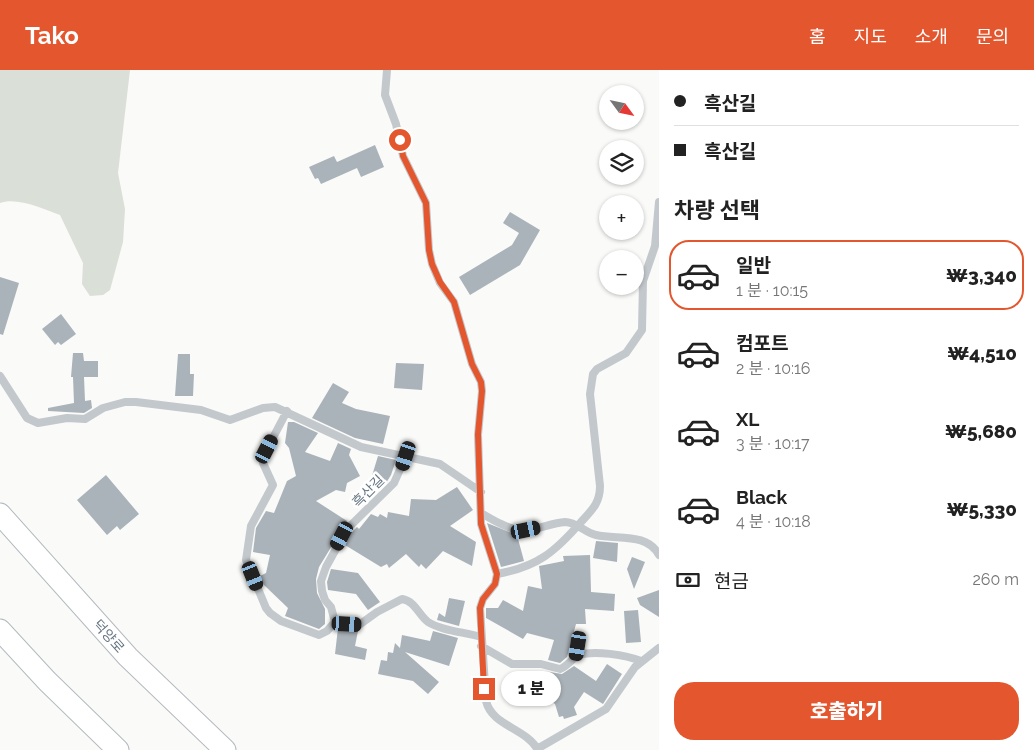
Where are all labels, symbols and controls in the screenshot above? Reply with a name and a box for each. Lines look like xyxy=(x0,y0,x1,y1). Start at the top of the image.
text: Tako xyxy=(25,21,79,50)
text: 홈 xyxy=(809,26,826,47)
text: 지도 xyxy=(854,26,887,47)
text: 소개 xyxy=(915,26,948,47)
text: 문의 xyxy=(976,26,1009,47)
north arrow xyxy=(599,85,644,130)
map controls xyxy=(599,85,644,295)
text: 흑산길 xyxy=(704,92,756,114)
route start xyxy=(389,129,411,151)
button: layers xyxy=(599,140,644,185)
text: 흑산길 xyxy=(704,140,756,162)
button: + xyxy=(599,195,644,240)
text: 차량 선택 xyxy=(674,197,760,223)
button: − xyxy=(599,250,644,295)
icon: car xyxy=(676,253,721,298)
text: 일반 xyxy=(736,254,771,276)
text: ₩3,340 xyxy=(946,264,1017,286)
text: 1 분 · 10:15 xyxy=(736,281,808,300)
icon: car xyxy=(676,331,721,376)
text: 컴포트 xyxy=(736,332,788,354)
text: ₩4,510 xyxy=(947,342,1017,364)
text: 2 분 · 10:16 xyxy=(736,359,810,378)
text: XL xyxy=(736,408,759,430)
icon: car xyxy=(676,409,721,454)
text: ₩5,680 xyxy=(945,420,1017,442)
car xyxy=(253,432,280,466)
text: 3 분 · 10:17 xyxy=(736,434,810,453)
car xyxy=(394,439,417,473)
street label: 흑산길 xyxy=(349,472,387,510)
text: Black xyxy=(736,486,787,508)
icon: car xyxy=(676,487,721,532)
text: ₩5,330 xyxy=(946,498,1017,520)
text: 4 분 · 10:18 xyxy=(736,512,811,531)
car xyxy=(328,519,355,553)
car xyxy=(509,520,542,540)
car xyxy=(240,559,265,593)
icon: cash xyxy=(674,566,702,594)
text: 현금 xyxy=(714,570,749,592)
text: 260 m xyxy=(972,570,1019,589)
street label: 덕양로 xyxy=(90,616,128,656)
car xyxy=(331,616,362,632)
car xyxy=(568,630,587,662)
callout: 1 분 xyxy=(502,672,562,706)
route end xyxy=(473,678,495,700)
text: 1 분 xyxy=(518,679,544,698)
button: 호출하기 xyxy=(674,682,1019,740)

